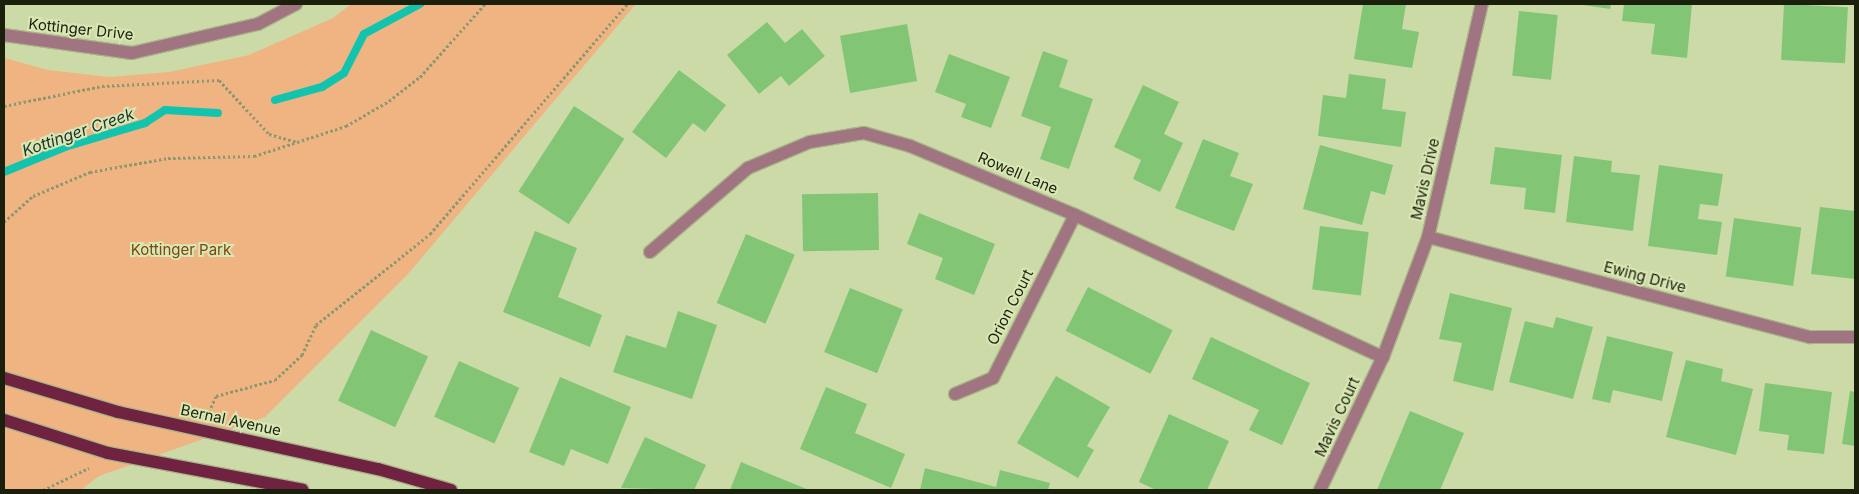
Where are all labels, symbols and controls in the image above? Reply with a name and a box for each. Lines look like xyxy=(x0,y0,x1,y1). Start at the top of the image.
street label: Kottinger Drive xyxy=(28,15,134,43)
water label: Kottinger Creek xyxy=(19,104,137,160)
street label: Mavis Drive xyxy=(1407,136,1443,222)
street label: Rowell Lane xyxy=(975,148,1061,198)
park label: Kottinger Park xyxy=(131,241,231,259)
street label: Ewing Drive xyxy=(1602,257,1688,297)
street label: Orion Court xyxy=(983,266,1037,348)
street label: Mavis Court xyxy=(1311,374,1363,460)
street label: Bernal Avenue xyxy=(179,401,283,439)

